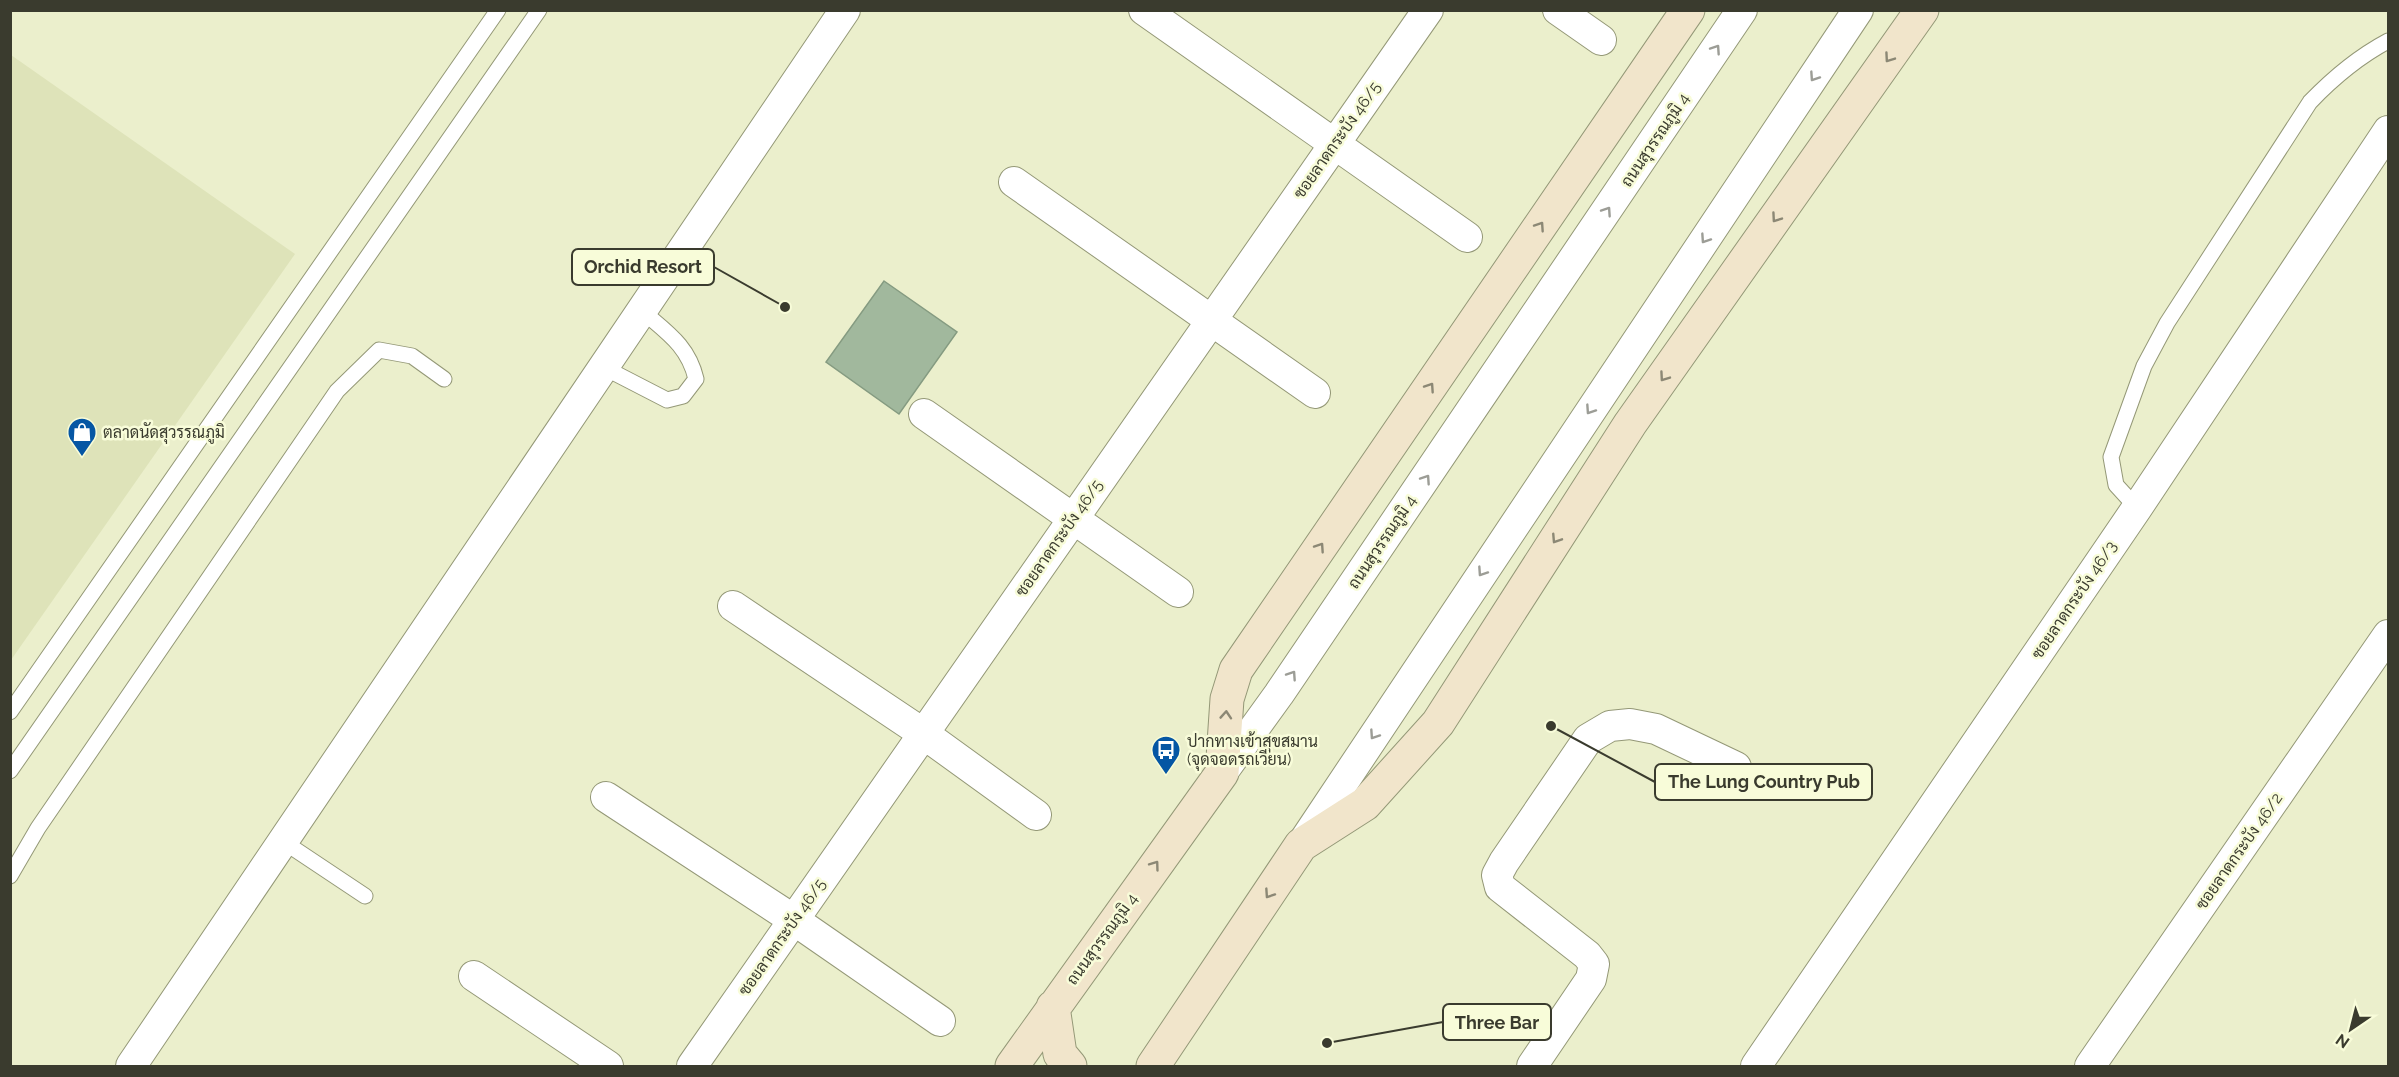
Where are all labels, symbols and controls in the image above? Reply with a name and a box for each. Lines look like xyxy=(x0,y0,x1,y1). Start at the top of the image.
one-way arrow xyxy=(1709,45,1720,56)
one-way arrow xyxy=(1885,52,1896,63)
one-way arrow xyxy=(1810,70,1821,81)
street label: ซอยลาดกระบัง 46/5 xyxy=(1289,77,1385,202)
street label: ถนนสุวรรณภูมิ 4 xyxy=(1617,90,1695,191)
one-way arrow xyxy=(1600,206,1611,217)
one-way arrow xyxy=(1772,211,1783,222)
one-way arrow xyxy=(1533,221,1544,232)
one-way arrow xyxy=(1701,232,1712,243)
callout: Orchid Resort xyxy=(572,249,714,285)
text: Orchid Resort xyxy=(584,256,702,277)
one-way arrow xyxy=(1660,370,1671,381)
one-way arrow xyxy=(1423,382,1434,393)
one-way arrow xyxy=(1586,404,1598,414)
shop icon: ตลาดนัดสุวรรณภูมิ xyxy=(66,416,98,458)
place label: ตลาดนัดสุวรรณภูมิ xyxy=(103,422,225,444)
one-way arrow xyxy=(1419,474,1430,485)
street label: ซอยลาดกระบัง 46/5 xyxy=(1011,475,1107,600)
street label: ถนนสุวรรณภูมิ 4 xyxy=(1344,492,1422,593)
one-way arrow xyxy=(1553,533,1564,544)
street label: ซอยลาดกระบัง 46/3 xyxy=(2027,537,2121,663)
one-way arrow xyxy=(1313,543,1324,554)
one-way arrow xyxy=(1479,566,1490,577)
one-way arrow xyxy=(1285,670,1296,681)
one-way arrow xyxy=(1219,710,1232,719)
one-way arrow xyxy=(1371,728,1382,739)
place label: ปากทางเข้าสุขสมาน (จุดจอดรถเวียน) xyxy=(1187,731,1318,771)
bus stop icon: ปากทางเข้าสุขสมาน (จุดจอดรถเวียน) xyxy=(1150,734,1182,776)
callout: The Lung Country Pub xyxy=(1655,764,1872,800)
text: The Lung Country Pub xyxy=(1668,771,1860,792)
street label: ซอยลาดกระบัง 46/2 xyxy=(2191,788,2286,913)
one-way arrow xyxy=(1148,861,1159,872)
street label: ซอยลาดกระบัง 46/5 xyxy=(734,874,830,999)
one-way arrow xyxy=(1265,887,1276,898)
street label: ถนนสุวรรณภูมิ 4 xyxy=(1062,889,1143,990)
north arrow xyxy=(2321,999,2381,1059)
callout: Three Bar xyxy=(1443,1004,1551,1040)
text: Three Bar xyxy=(1455,1012,1539,1033)
text: N xyxy=(2332,1030,2353,1052)

